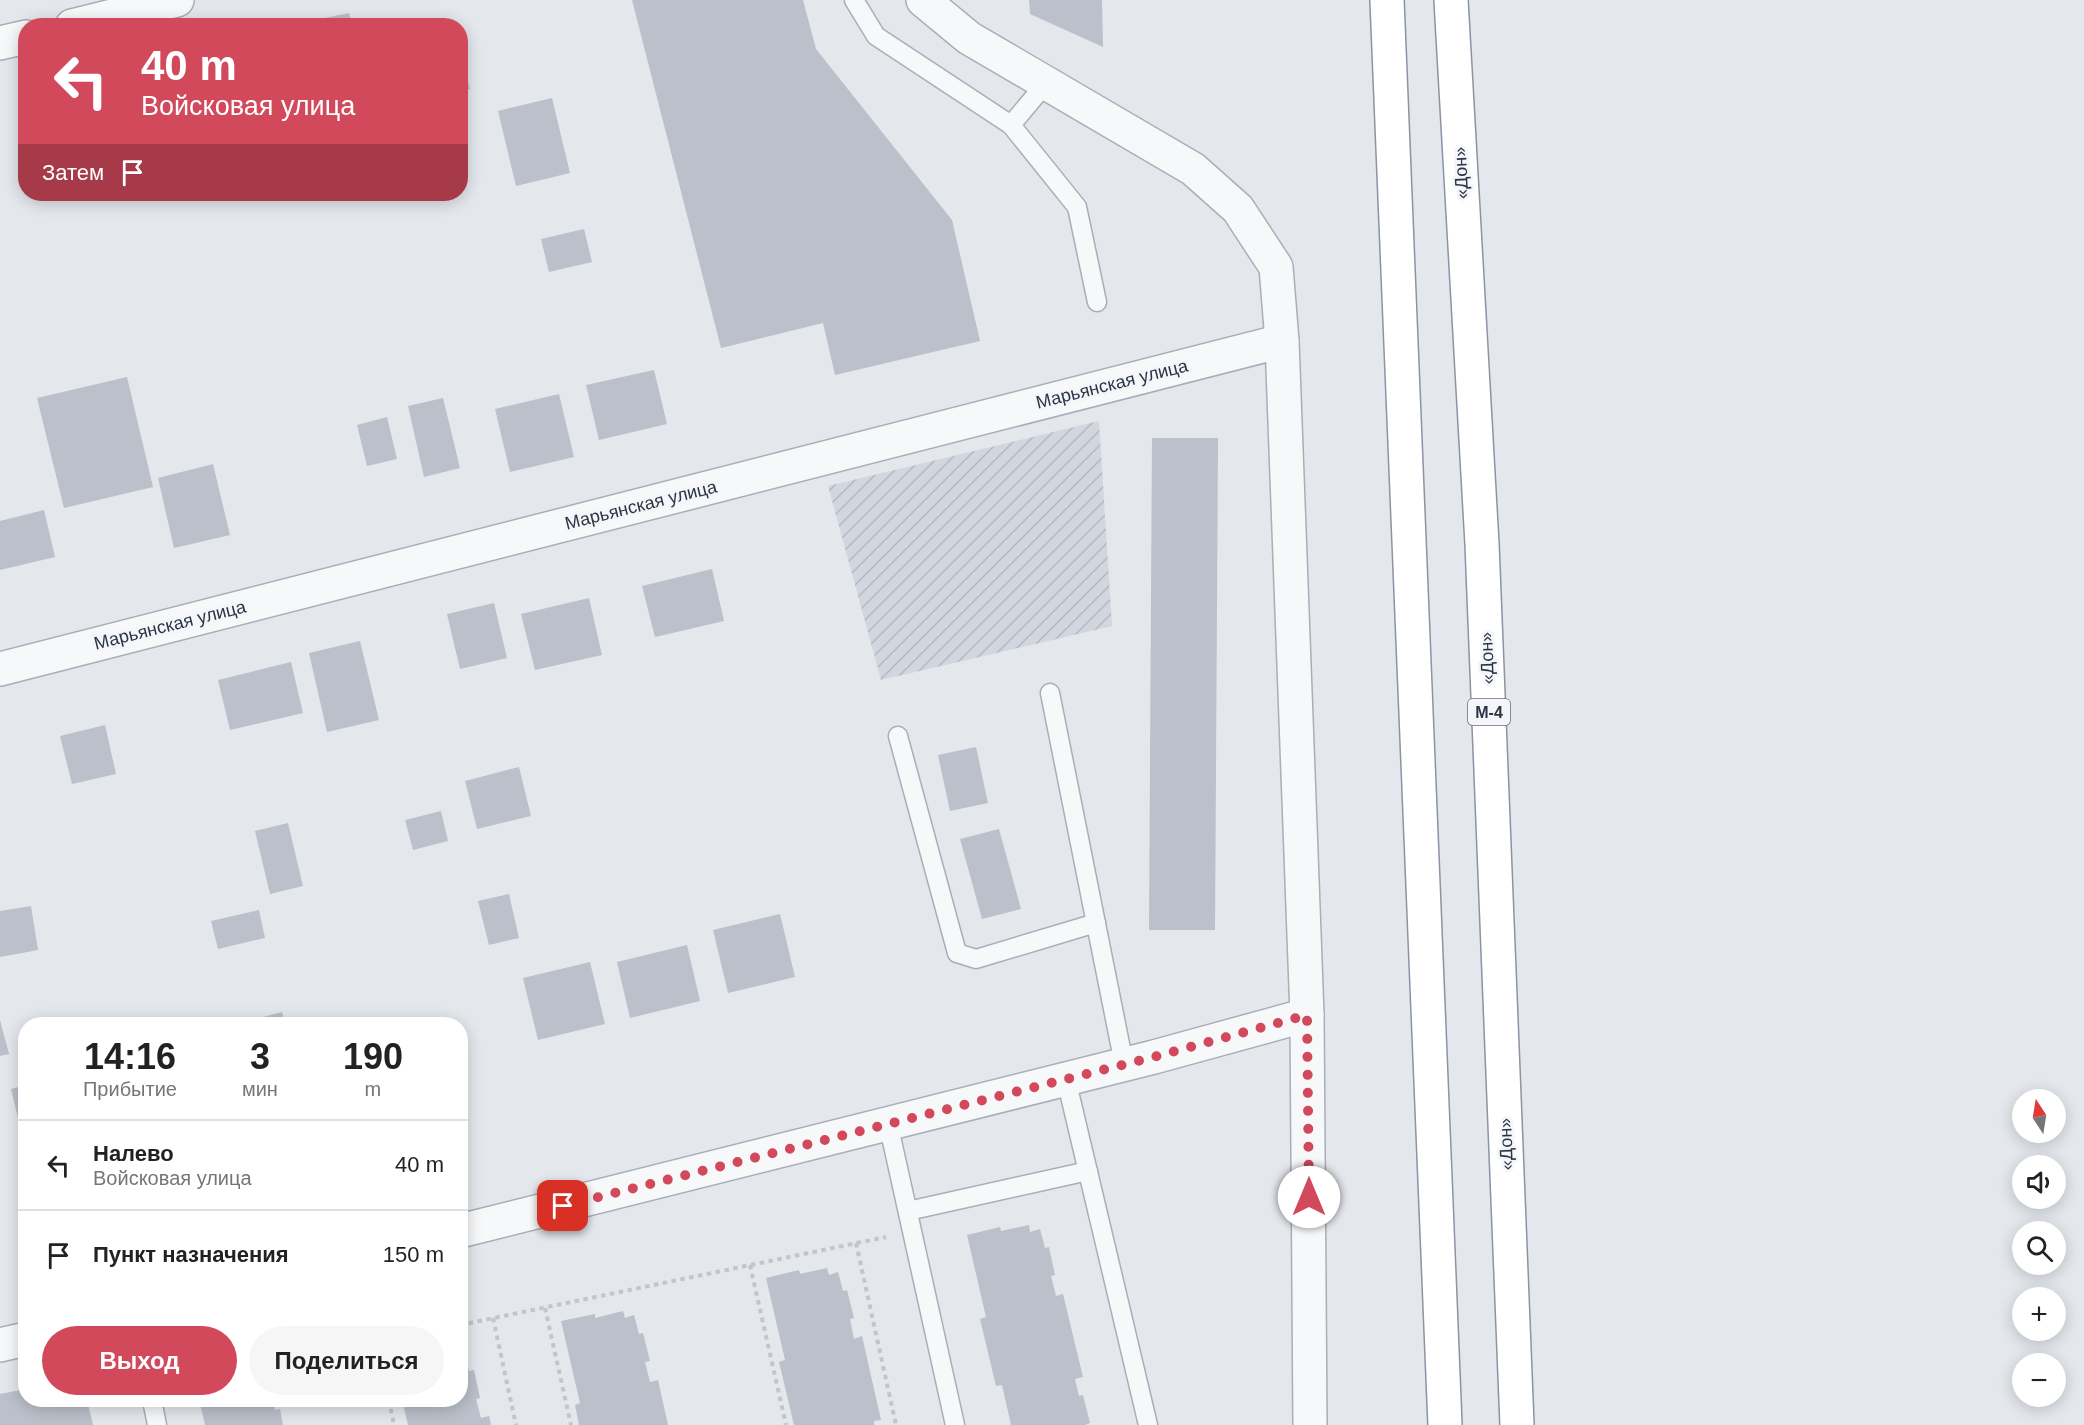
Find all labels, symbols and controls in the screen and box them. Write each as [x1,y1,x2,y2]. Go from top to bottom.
icon: left [42,42,120,120]
text: 40 m [141,42,237,89]
text: Войсковая улица [141,91,355,121]
street label: «Дон» [1450,146,1472,200]
icon: arrive [116,156,149,189]
text: Затем [42,160,104,185]
street label: Марьянская улица [1034,355,1191,413]
street label: Марьянская улица [563,476,720,534]
street label: Марьянская улица [92,596,249,654]
street label: «Дон» [1476,631,1498,685]
road number: М-4 [1468,699,1510,725]
text: 14:16 [84,1036,176,1077]
text: 3 [250,1036,270,1077]
text: 190 [343,1036,403,1077]
text: Прибытие [83,1078,177,1100]
text: мин [242,1078,278,1100]
text: m [365,1078,381,1100]
north arrow [2012,1089,2066,1143]
map controls [2012,1089,2066,1407]
street label: «Дон» [1495,1117,1517,1171]
text: Налево [93,1141,174,1166]
icon: left [42,1149,75,1182]
text: 40 m [395,1152,444,1177]
button: sound [2012,1155,2066,1209]
position arrow [1277,1165,1341,1229]
text: Войсковая улица [93,1167,252,1189]
pin [537,1180,588,1231]
icon: arrive [546,1189,579,1222]
button: search [2012,1221,2066,1275]
icon: arrive [42,1239,75,1272]
text: Пункт назначения [93,1242,289,1267]
text: 150 m [383,1242,444,1267]
button: + [2012,1287,2066,1341]
button: Выход [42,1326,237,1395]
button: Поделиться [249,1326,444,1395]
button: − [2012,1353,2066,1407]

